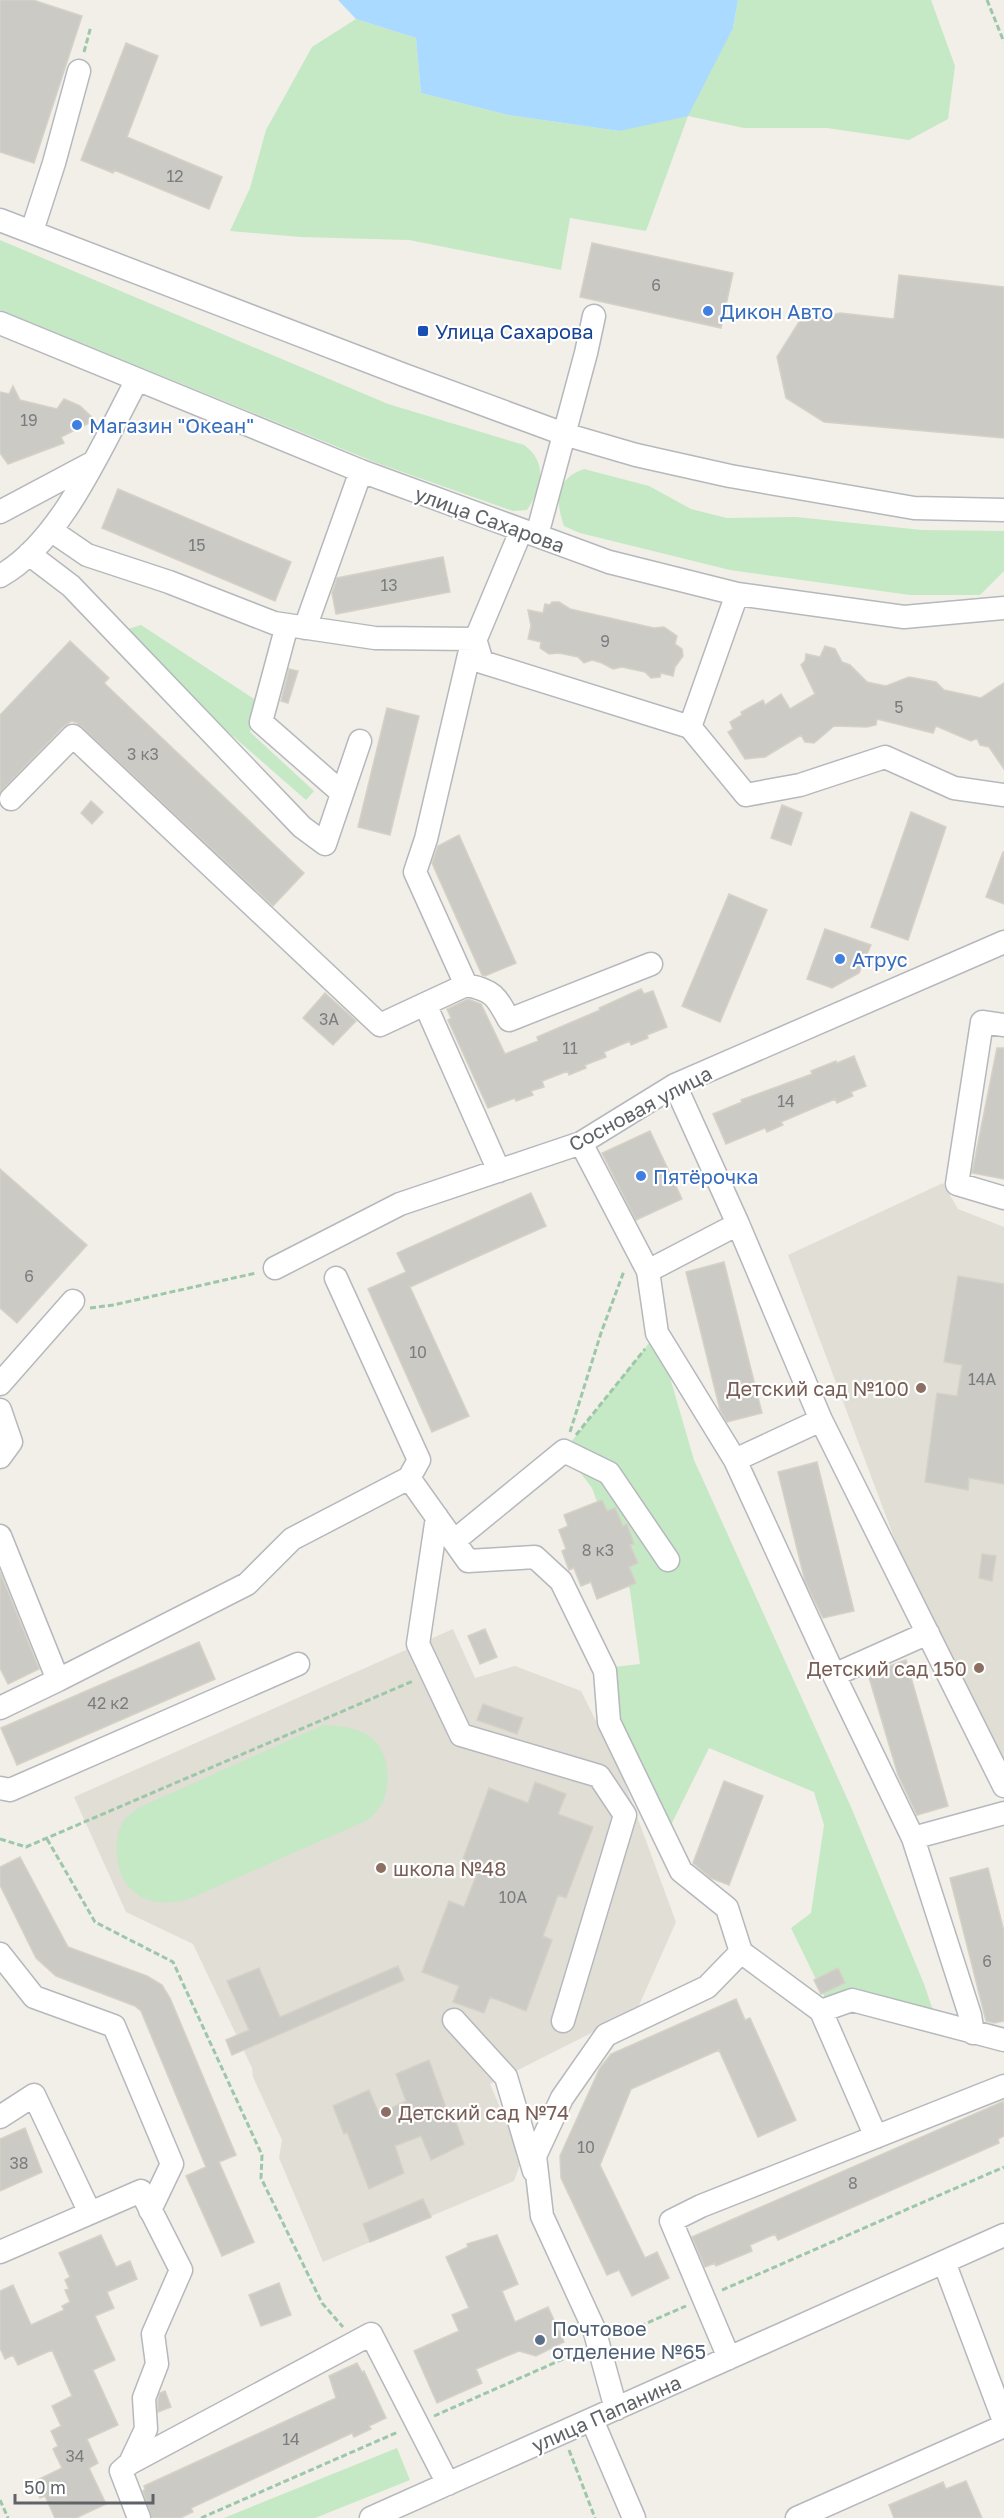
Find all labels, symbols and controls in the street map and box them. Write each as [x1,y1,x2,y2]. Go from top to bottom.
house number: 12 [166,166,184,186]
house number: 6 [651,275,661,295]
place label: Дикон Авто [720,299,833,323]
marker: Дикон Авто [701,304,715,318]
place label: Улица Сахарова [435,319,594,343]
marker: Улица Сахарова [416,324,430,338]
house number: 19 [20,410,38,430]
place label: Магазин "Океан" [89,413,254,437]
marker: Магазин "Океан" [70,418,84,432]
street label: улица Сахарова [412,481,568,557]
house number: 15 [188,535,206,555]
house number: 13 [380,575,398,595]
house number: 9 [600,631,610,651]
house number: 5 [894,697,904,717]
house number: 3 к3 [127,744,159,764]
place label: Атрус [852,947,908,971]
marker: Атрус [833,952,847,966]
house number: 3А [319,1009,339,1029]
house number: 11 [562,1038,578,1058]
street label: Сосновая улица [564,1060,716,1156]
house number: 14 [777,1091,795,1111]
place label: Пятёрочка [653,1164,759,1188]
marker: Пятёрочка [634,1169,648,1183]
house number: 6 [24,1266,34,1286]
house number: 10 [409,1342,427,1362]
house number: 14А [968,1369,996,1389]
place label: Детский сад №100 [726,1376,909,1400]
marker: Детский сад №100 [914,1381,928,1395]
house number: 8 к3 [582,1540,614,1560]
place label: Детский сад 150 [807,1656,967,1680]
marker: Детский сад 150 [972,1661,986,1675]
house number: 42 к2 [87,1693,129,1713]
place label: школа №48 [393,1856,506,1880]
marker: школа №48 [374,1861,388,1875]
house number: 10А [499,1887,527,1907]
house number: 6 [982,1951,992,1971]
place label: Детский сад №74 [398,2100,569,2124]
marker: Детский сад №74 [379,2105,393,2119]
house number: 10 [577,2137,595,2157]
house number: 38 [9,2153,29,2173]
house number: 8 [848,2173,858,2193]
place label: Почтовое отделение №65 [552,2316,706,2363]
marker: Почтовое отделение №65 [533,2333,547,2347]
street label: улица Папанина [528,2369,684,2457]
house number: 14 [282,2429,300,2449]
house number: 34 [65,2446,85,2466]
scale bar [15,2467,153,2505]
text: 50 m [24,2476,66,2498]

